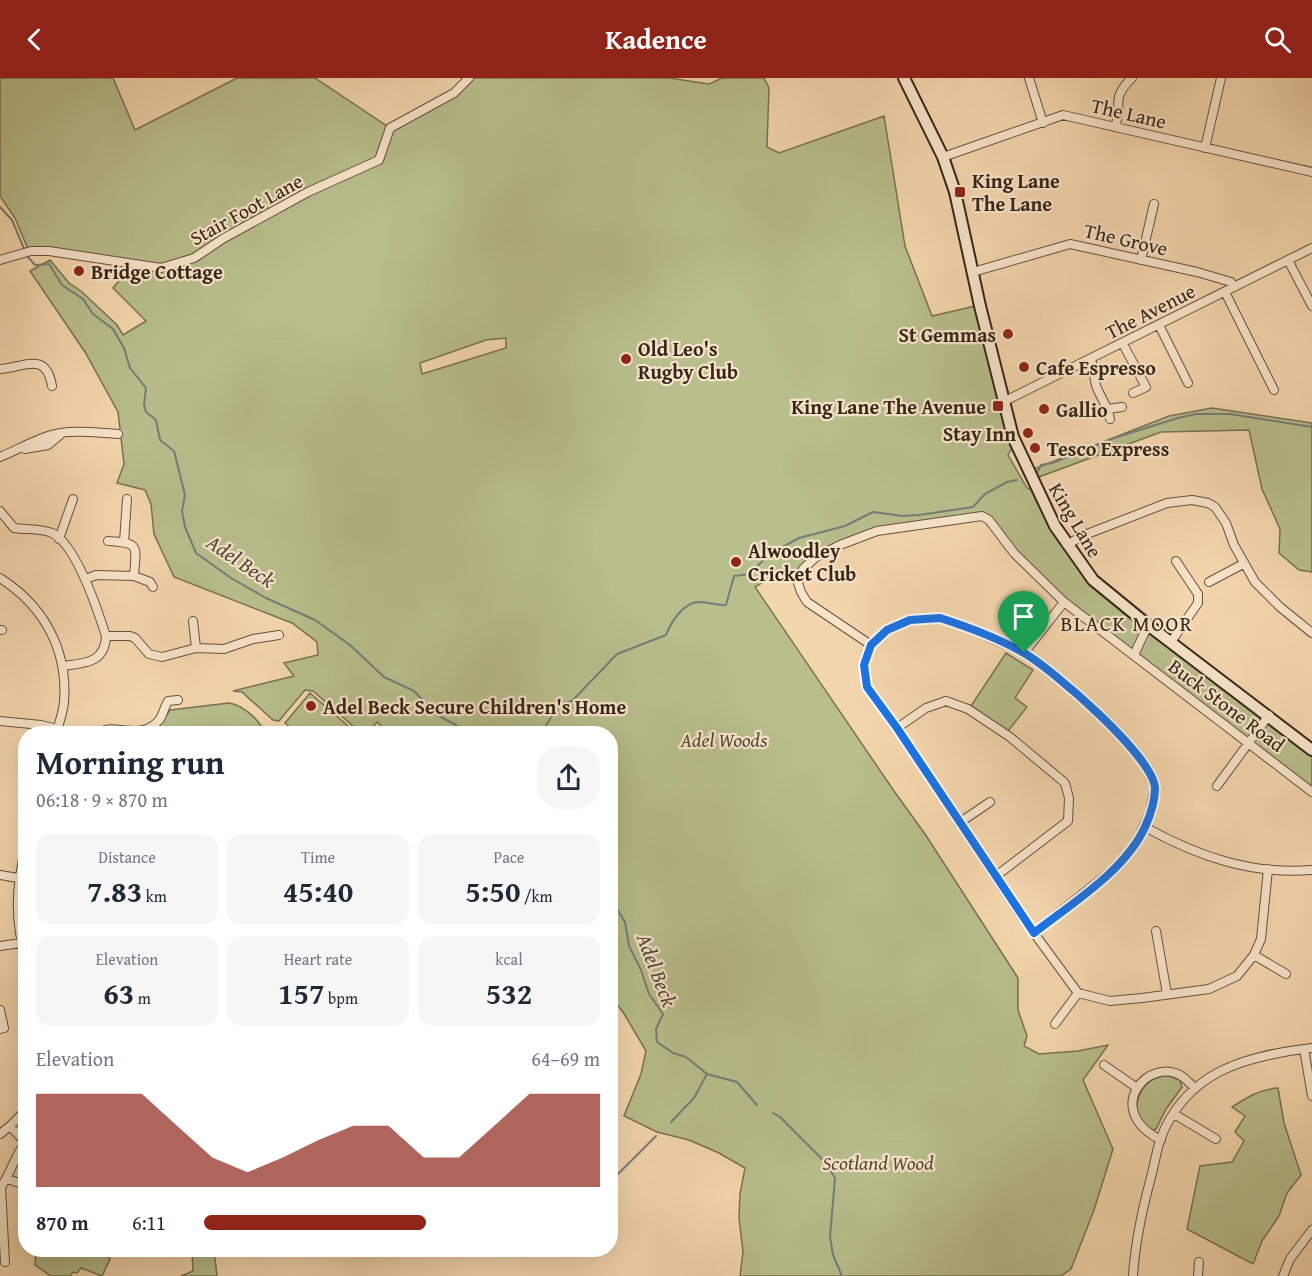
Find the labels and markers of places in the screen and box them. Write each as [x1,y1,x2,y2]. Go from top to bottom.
place label: King Lane The Lane [972,166,1060,218]
marker: King Lane The Lane [953,185,967,199]
place label: Bridge Cottage [91,257,223,286]
marker: Bridge Cottage [72,264,86,278]
place label: St Gemmas [898,320,996,349]
marker: St Gemmas [1001,327,1015,341]
place label: Old Leo's Rugby Club [638,334,738,386]
marker: Old Leo's Rugby Club [619,352,633,366]
place label: Cafe Espresso [1036,353,1156,382]
marker: Cafe Espresso [1017,360,1031,374]
place label: King Lane The Avenue [791,392,986,421]
place label: Gallio [1056,395,1108,424]
marker: King Lane The Avenue [991,399,1005,413]
marker: Gallio [1037,402,1051,416]
place label: Stay Inn [943,419,1016,448]
marker: Stay Inn [1021,426,1035,440]
place label: Tesco Express [1047,434,1169,463]
marker: Tesco Express [1028,441,1042,455]
place label: Alwoodley Cricket Club [748,536,856,588]
marker: Alwoodley Cricket Club [729,555,743,569]
pin [998,591,1049,653]
place label: Adel Beck Secure Children's Home [323,692,626,721]
marker: Adel Beck Secure Children's Home [304,699,318,713]

